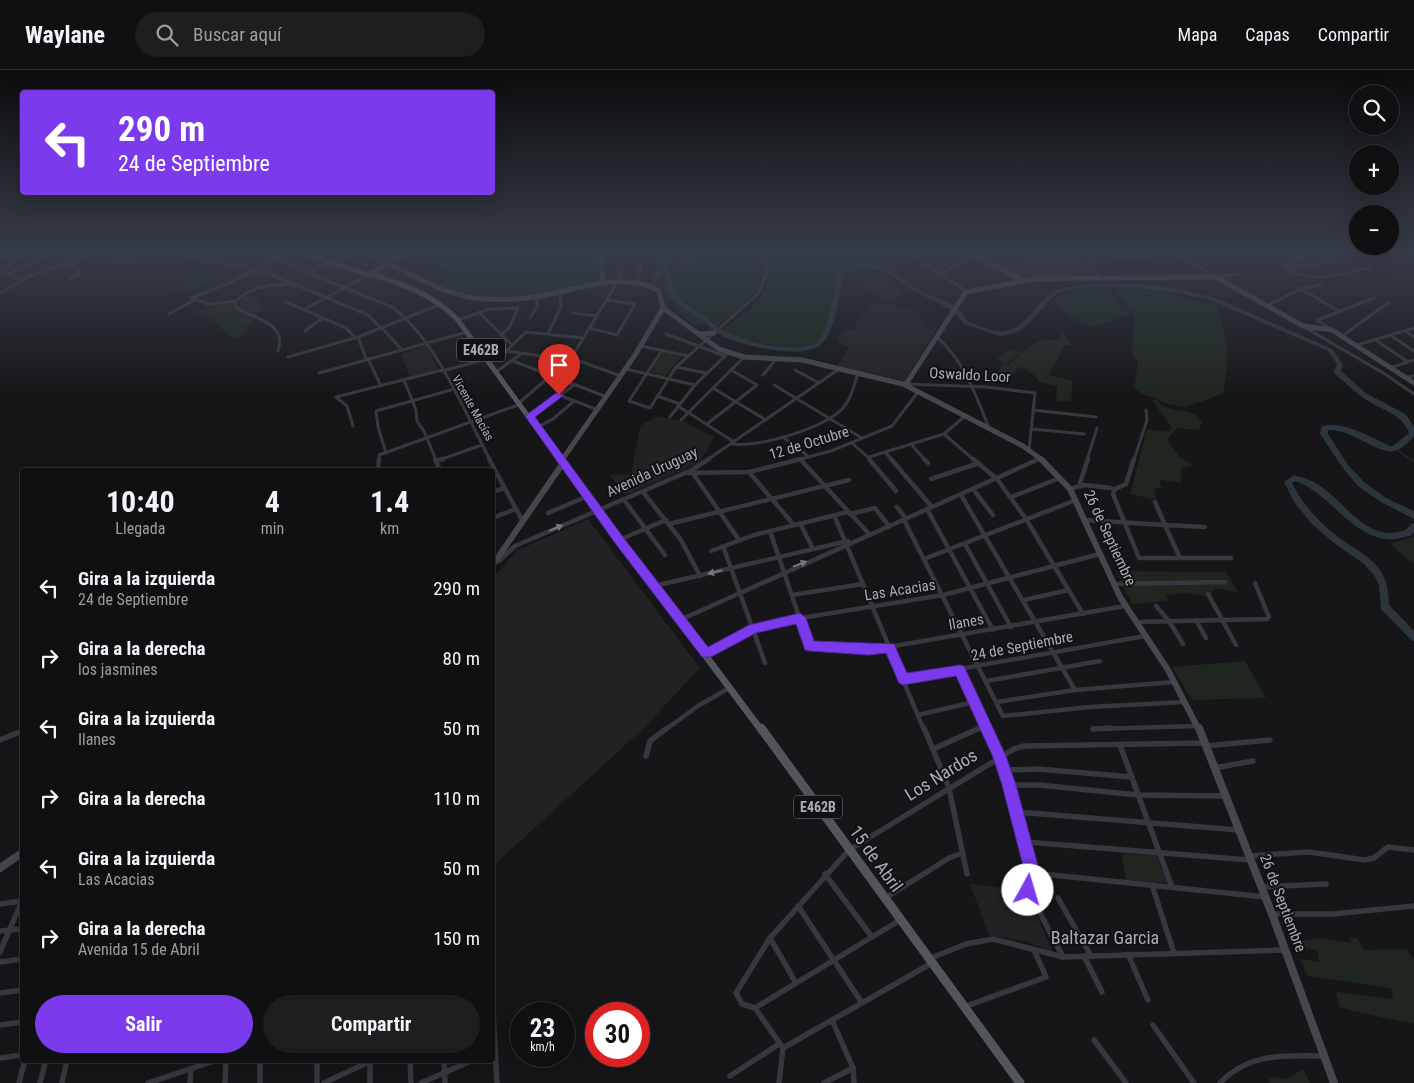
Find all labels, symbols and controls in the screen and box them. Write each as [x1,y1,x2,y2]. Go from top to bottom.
search box [135,12,485,57]
text: Waylane [25,21,105,49]
icon: search [153,21,181,49]
text: Buscar aquí [193,23,282,46]
text: Mapa [1178,24,1217,45]
text: Capas [1245,24,1290,45]
text: Compartir [1318,24,1389,45]
map controls [1349,85,1399,255]
button: search [1349,85,1399,135]
text: 290 m [118,109,205,150]
icon: left [35,110,100,175]
button: + [1349,145,1399,195]
text: 24 de Septiembre [118,151,270,176]
button: − [1349,205,1399,255]
road number: E462B [457,338,505,362]
pin [538,344,580,395]
icon: arrive [545,351,573,379]
street label: Oswaldo Loor [929,364,1012,386]
street label: Vicente Macías [449,373,497,443]
street label: 12 de Octubre [767,422,851,464]
street label: Avenida Uruguay [603,443,701,501]
text: 10:40 [106,484,175,519]
text: 4 [265,484,280,519]
text: 1.4 [370,484,409,519]
street label: 26 de Septiembre [1080,487,1140,589]
text: Llegada [115,519,165,538]
text: min [261,519,284,538]
text: km [380,519,399,538]
one-way arrow [549,524,563,532]
one-way arrow [793,560,808,568]
text: Gira a la izquierda [78,567,215,590]
one-way arrow [707,568,722,576]
icon: left [35,574,63,602]
street label: Las Acacias [863,575,937,605]
text: 290 m [433,577,480,600]
text: 24 de Septiembre [78,590,188,609]
street label: Ilanes [947,610,985,634]
street label: 24 de Septiembre [970,627,1074,665]
text: Gira a la derecha [78,637,205,660]
icon: right [35,644,63,672]
text: 80 m [443,647,480,670]
text: los jasmines [78,660,157,679]
text: Gira a la izquierda [78,707,215,730]
icon: left [35,714,63,742]
text: 50 m [443,717,480,740]
text: Ilanes [78,730,116,749]
street label: Los Nardos [901,744,981,805]
icon: right [35,784,63,812]
text: Gira a la derecha [78,787,205,810]
text: 110 m [433,787,480,810]
road number: E462B [794,796,842,819]
street label: 15 de Abril [845,822,907,896]
text: Gira a la izquierda [78,847,215,870]
street label: 26 de Septiembre [1256,851,1310,955]
icon: left [35,854,63,882]
text: 50 m [443,857,480,880]
position arrow [1001,863,1053,915]
text: Las Acacias [78,870,155,889]
text: Gira a la derecha [78,917,205,940]
icon: right [35,924,63,952]
text: 150 m [433,927,480,950]
street label: Baltazar Garcia [1051,927,1159,948]
text: Avenida 15 de Abril [78,940,200,959]
button: Salir [35,995,253,1053]
button: Compartir [263,995,480,1053]
speed limit sign: 30 [585,1002,650,1067]
text: 23 [530,1014,555,1043]
text: km/h [530,1040,555,1054]

